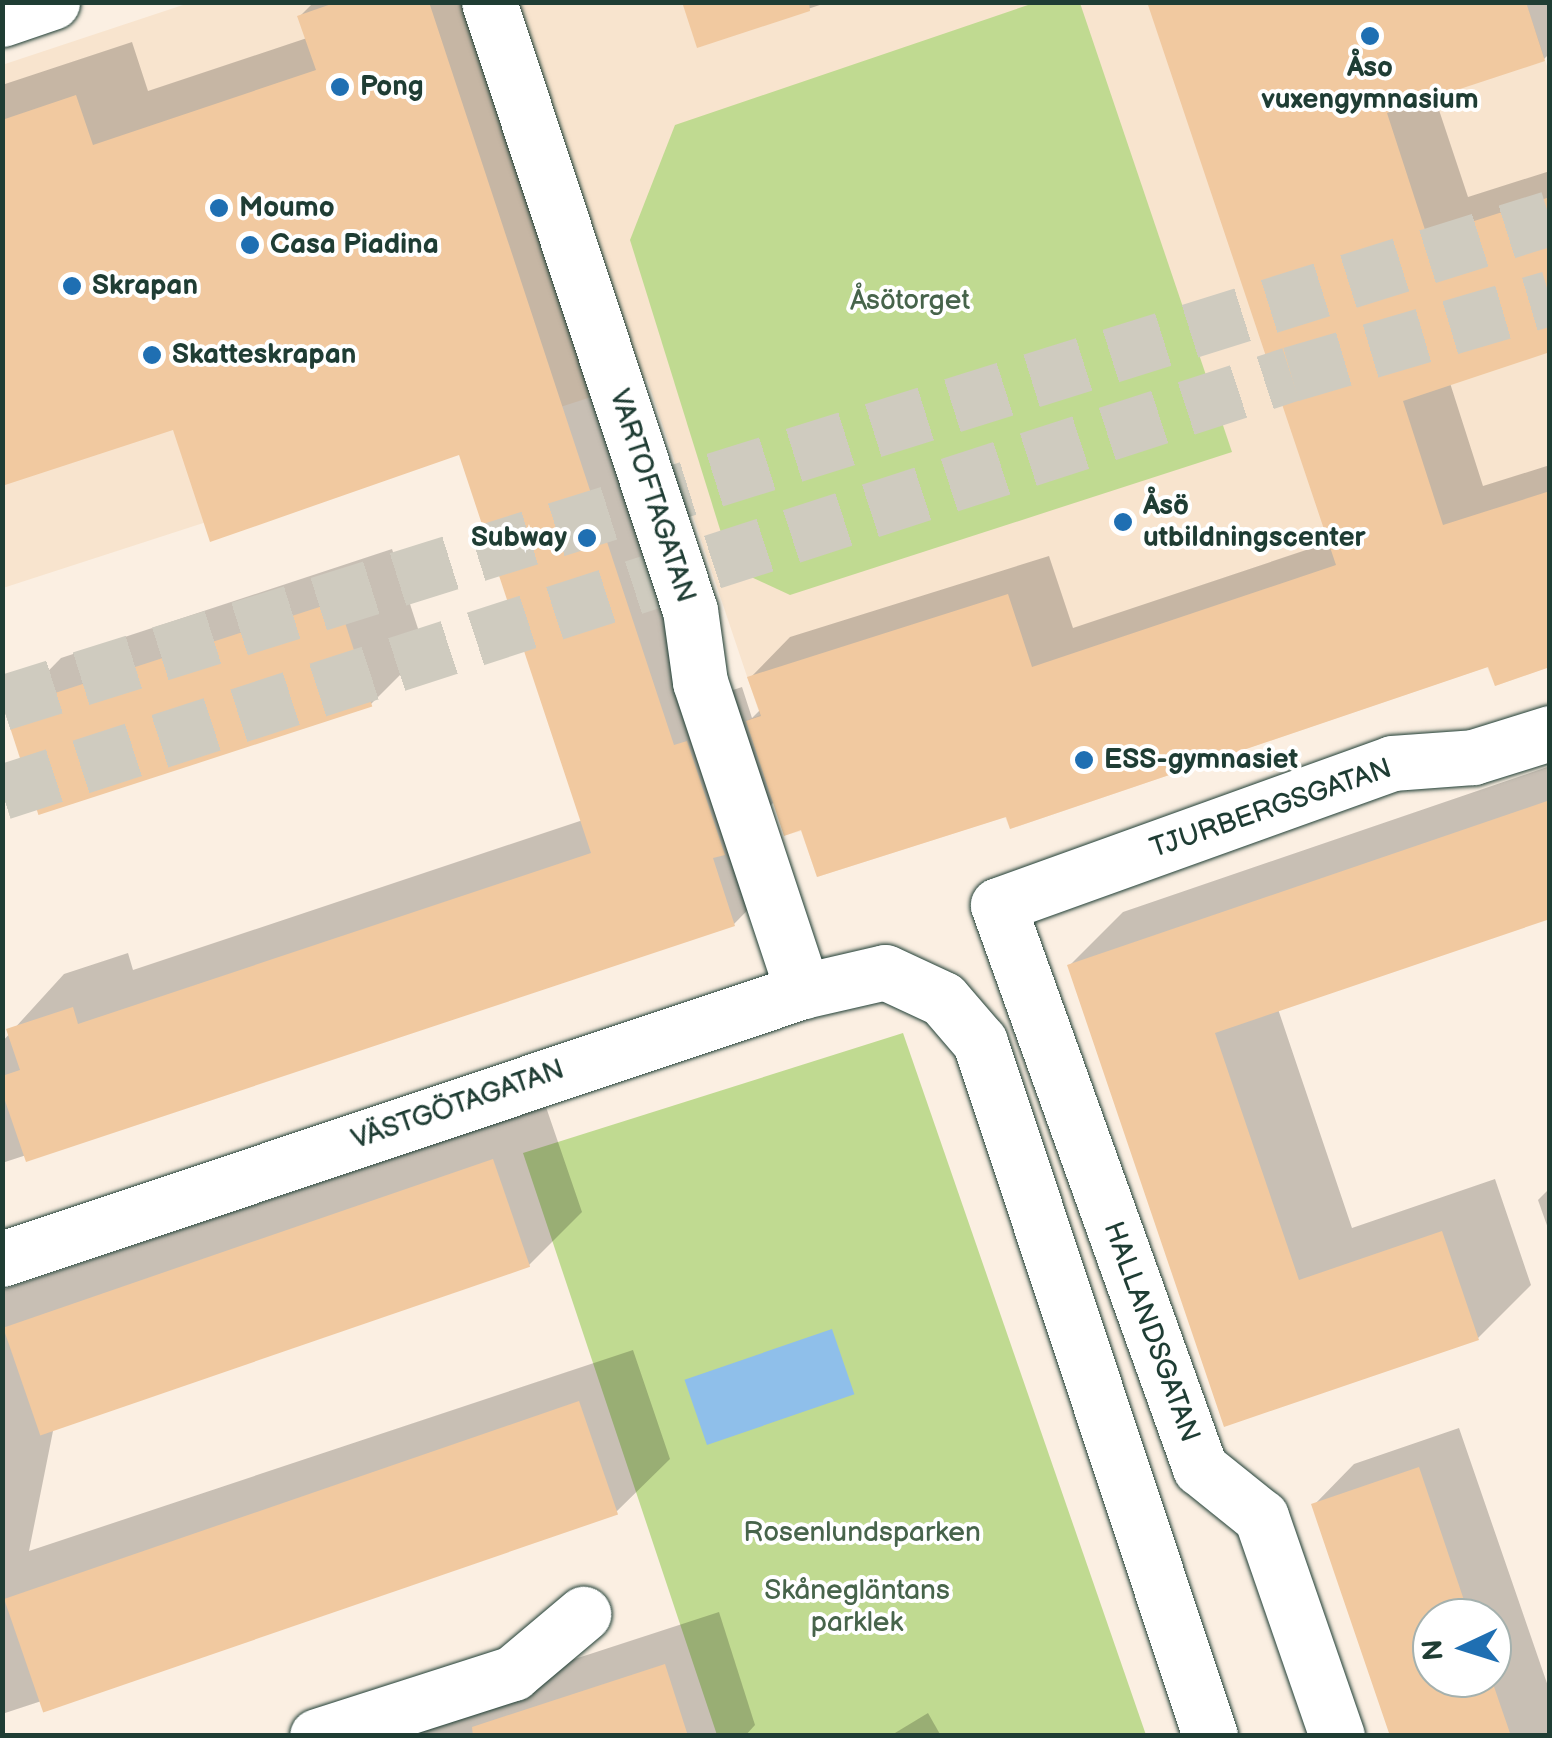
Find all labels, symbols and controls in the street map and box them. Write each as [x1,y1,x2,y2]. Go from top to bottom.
marker: Åso vuxengymnasium [1359,25,1381,47]
place label: Åso vuxengymnasium [1261,51,1479,117]
place label: Pong [360,70,424,104]
marker: Pong [329,76,351,98]
place label: Moumo [239,191,335,225]
marker: Moumo [208,197,230,219]
place label: Casa Piadina [270,228,439,262]
marker: Casa Piadina [239,234,261,256]
place label: Skrapan [92,269,198,303]
marker: Skrapan [61,275,83,297]
park label: Åsötorget [850,284,970,318]
place label: Skatteskrapan [172,338,356,372]
marker: Skatteskrapan [141,344,163,366]
street label: VARTOFTAGATAN [602,385,702,607]
place label: Åsö utbildningscenter [1143,489,1366,555]
marker: Åsö utbildningscenter [1112,511,1134,533]
place label: Subway [471,521,567,555]
marker: Subway [576,527,598,549]
place label: ESS-gymnasiet [1104,743,1298,777]
marker: ESS-gymnasiet [1073,749,1095,771]
street label: TJURBERGSGATAN [1146,752,1396,866]
street label: VÄSTGÖTAGATAN [347,1053,569,1157]
street label: HALLANDSGATAN [1096,1217,1206,1447]
park label: Rosenlundsparken [743,1516,981,1550]
park label: Skånegläntans parklek [764,1574,950,1640]
north arrow [1412,1598,1512,1698]
text: N [1416,1638,1451,1662]

